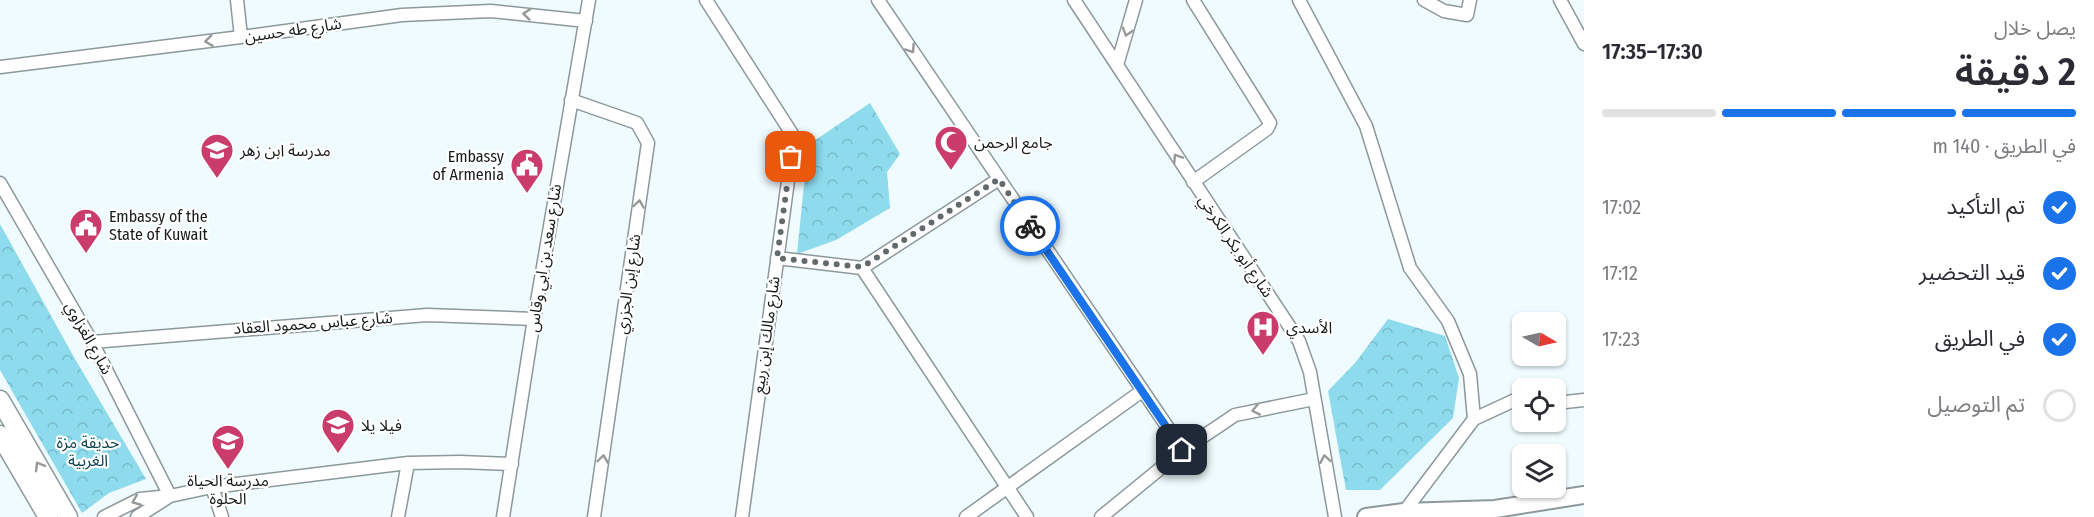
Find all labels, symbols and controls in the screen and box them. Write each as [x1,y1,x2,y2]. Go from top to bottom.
one-way arrow [523,9,532,21]
street label: شارع طه حسين [243,14,343,49]
text: يصل خلال [1994,16,2076,40]
one-way arrow [1122,26,1134,37]
one-way arrow [204,35,213,47]
text: 17:30–17:35 [1602,38,1703,65]
one-way arrow [904,42,915,53]
text: 2 دقيقة [1955,49,2076,95]
mosque icon: جامع الرحمن [933,124,969,171]
pin [765,131,816,182]
school or university icon: مدرسة ابن زهر [199,132,235,179]
place label: جامع الرحمن [974,133,1053,155]
text: في الطريق · 140 m [1932,134,2076,158]
icon: bag [774,140,807,173]
place label: مدرسة ابن زهر [239,141,331,160]
place label: Embassy of Armenia [432,147,505,184]
public building icon: Embassy of Armenia [509,147,545,194]
one-way arrow [1173,153,1184,164]
street label: شارع سعد بن ابي وقاس [523,183,568,334]
street label: شارع أبو بكر الكرخي [1192,191,1277,303]
icon: check [2043,191,2076,224]
text: تم التأكيد [1946,193,2025,220]
text: 17:02 [1602,195,1641,219]
courier [1000,196,1060,256]
one-way arrow [633,199,645,208]
public building icon: Embassy of the State of Kuwait [68,207,104,254]
place label: Embassy of the State of Kuwait [109,207,208,244]
icon: bike [1014,210,1047,243]
street label: شارع إبن الجزري [612,233,647,336]
icon: check [2043,257,2076,290]
text: قيد التحضير [1919,259,2025,286]
text: 17:12 [1602,261,1638,285]
street label: شارع مالك إبن ربيع [748,275,787,395]
street label: شارع الغزاوي [59,298,117,379]
street label: شارع عباس محمود العقاد [233,308,393,341]
hospital icon: الأسدي [1245,309,1281,356]
north arrow [1512,312,1566,366]
map controls [1512,312,1566,498]
place label: الأسدي [1286,318,1332,339]
icon: check [2043,323,2076,356]
text: في الطريق [1935,325,2025,352]
text: 17:23 [1602,327,1640,351]
button: locate [1512,378,1566,432]
text: تم التوصيل [1927,391,2025,418]
one-way arrow [1251,403,1261,416]
school or university icon: فيلا يلا [320,407,356,454]
place label: فيلا يلا [361,416,402,435]
school or university icon: مدرسة الحياة الحلوة [210,423,246,470]
pin [1156,424,1207,475]
park label: حديقة مزة الغربية [57,433,119,470]
icon: home [1165,433,1198,466]
button: layers [1512,444,1566,498]
one-way arrow [596,454,608,464]
one-way arrow [1319,455,1332,465]
one-way arrow [35,462,46,472]
place label: مدرسة الحياة الحلوة [187,471,269,508]
one-way arrow [131,494,141,507]

